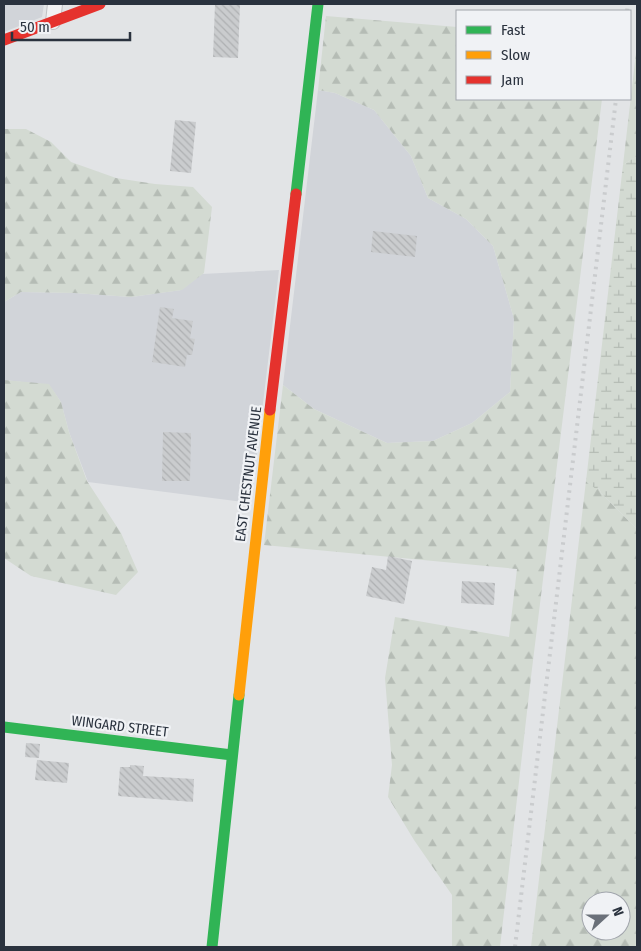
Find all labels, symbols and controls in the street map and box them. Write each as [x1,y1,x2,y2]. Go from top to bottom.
scale bar [12,10,130,42]
legend [456,10,631,100]
text: 50 m [20,18,50,36]
text: Fast [501,21,525,39]
text: Slow [501,46,530,64]
text: Jam [501,71,524,89]
street label: EAST CHESTNUT AVENUE [232,405,265,543]
street label: WINGARD STREET [71,712,170,741]
north arrow [581,891,631,941]
text: N [608,905,627,918]

